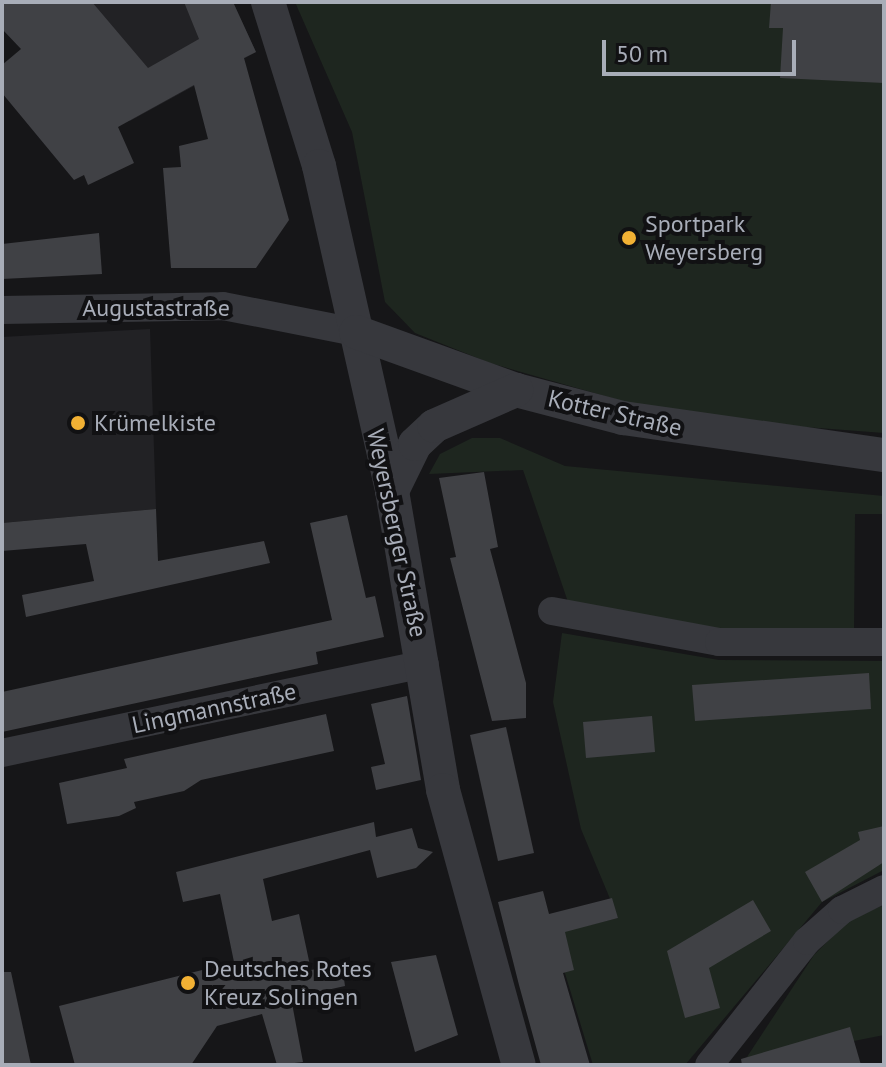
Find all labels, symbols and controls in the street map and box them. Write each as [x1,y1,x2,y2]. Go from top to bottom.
scale bar [606,24,800,74]
text: 50 m [616,38,668,69]
place label: Sportpark Weyersberg [645,210,763,266]
marker: Sportpark Weyersberg [620,229,638,247]
street label: Augustastraße [82,294,230,322]
street label: Kotter Straße [545,384,685,442]
place label: Krümelkiste [94,409,216,437]
marker: Krümelkiste [69,414,87,432]
street label: Weyersberger Straße [361,426,433,640]
street label: Lingmannstraße [129,677,299,739]
place label: Deutsches Rotes Kreuz Solingen [204,955,372,1011]
marker: Deutsches Rotes Kreuz Solingen [179,974,197,992]

